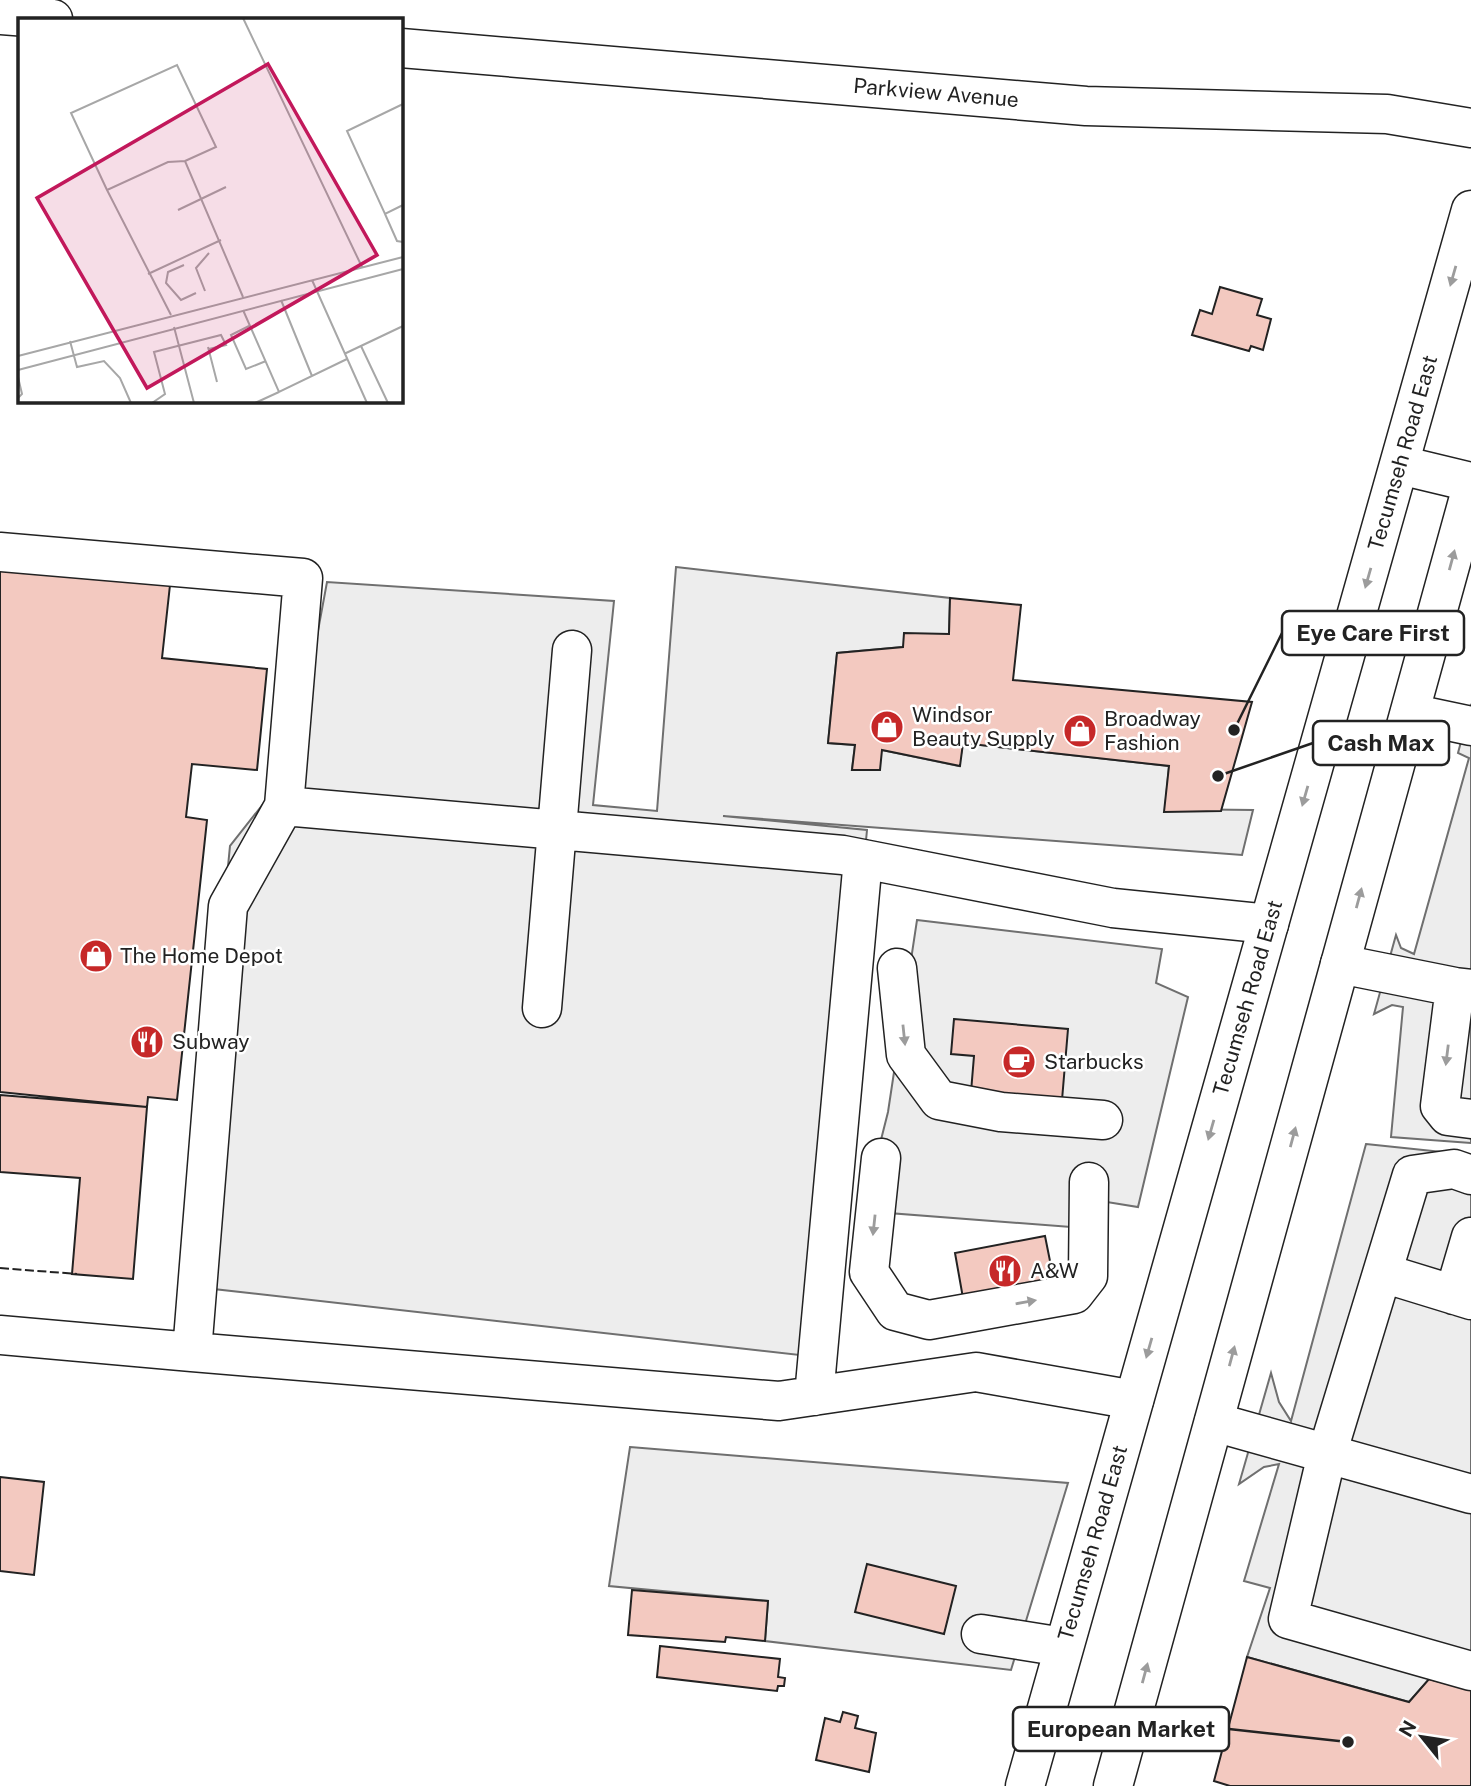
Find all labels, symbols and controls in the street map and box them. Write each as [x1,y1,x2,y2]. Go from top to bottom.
inset map [18,18,402,402]
street label: Parkview Avenue [852,73,1020,112]
one-way arrow [1447,266,1457,287]
street label: Tecumseh Road East [1363,352,1442,553]
one-way arrow [1447,549,1458,571]
one-way arrow [1362,567,1372,588]
callout: Eye Care First [1282,611,1464,655]
text: Eye Care First [1296,619,1450,646]
place label: Windsor Beauty Supply [912,702,1055,751]
place label: Broadway Fashion [1104,706,1201,755]
shop icon: Windsor Beauty Supply [868,708,906,746]
shop icon: Broadway Fashion [1061,712,1099,750]
callout: Cash Max [1313,721,1449,765]
text: Cash Max [1327,729,1435,756]
one-way arrow [1300,786,1310,807]
one-way arrow [1354,887,1364,908]
street label: Tecumseh Road East [1208,897,1287,1098]
shop icon: The Home Depot [77,937,115,975]
place label: The Home Depot [120,943,283,968]
restaurant icon: Subway [128,1023,166,1061]
one-way arrow [899,1025,910,1047]
place label: Subway [172,1029,249,1054]
cafe icon: Starbucks [1000,1043,1038,1081]
one-way arrow [1441,1044,1452,1066]
place label: Starbucks [1044,1049,1144,1074]
one-way arrow [1205,1119,1216,1141]
one-way arrow [1288,1126,1298,1147]
one-way arrow [868,1215,879,1237]
restaurant icon: A&W [986,1252,1024,1290]
place label: A&W [1030,1258,1079,1283]
one-way arrow [1015,1297,1037,1308]
one-way arrow [1143,1338,1153,1359]
one-way arrow [1228,1346,1238,1367]
street label: Tecumseh Road East [1053,1442,1132,1643]
one-way arrow [1140,1662,1150,1683]
north arrow [1387,1702,1457,1772]
callout: European Market [1013,1707,1229,1751]
text: European Market [1027,1715,1215,1742]
text: N [1394,1717,1421,1740]

